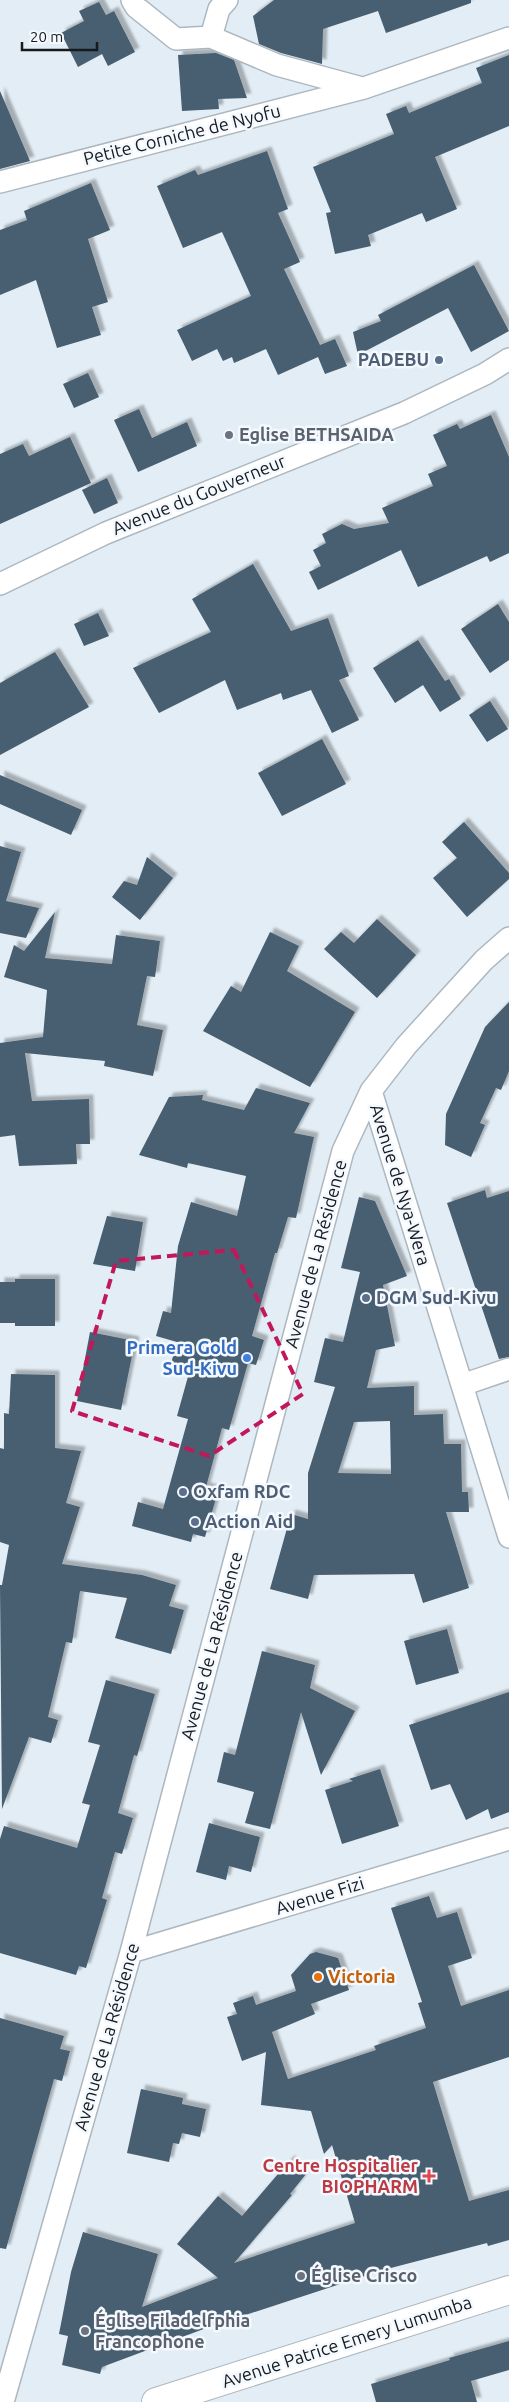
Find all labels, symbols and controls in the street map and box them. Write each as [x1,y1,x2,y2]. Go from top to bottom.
scale bar [22,20,98,52]
text: 20 m [30,28,63,45]
street label: Petite Corniche de Nyofu [81,100,282,168]
place label: PADEBU [358,349,429,369]
marker: PADEBU [433,354,445,366]
place label: Eglise BETHSAIDA [239,424,394,444]
marker: Eglise BETHSAIDA [223,429,235,441]
street label: Avenue du Gouverneur [109,450,288,538]
street label: Avenue de Nya-Wera [367,1102,435,1268]
street label: Avenue de La Résidence [280,1157,350,1350]
place label: DGM Sud-Kivu [376,1287,496,1307]
marker: DGM Sud-Kivu [360,1292,372,1304]
place label: Primera Gold Sud-Kivu [126,1337,237,1378]
marker: Primera Gold Sud-Kivu [241,1352,253,1364]
place label: Oxfam RDC [193,1481,291,1501]
marker: Oxfam RDC [177,1486,189,1498]
place label: Action Aid [205,1511,293,1531]
marker: Action Aid [189,1516,201,1528]
street label: Avenue de La Résidence [176,1549,246,1742]
street label: Avenue Fizi [273,1872,366,1918]
street label: Avenue de La Résidence [70,1941,142,2133]
place label: Victoria [328,1966,396,1986]
marker: Victoria [312,1971,324,1983]
place label: Centre Hospitalier BIOPHARM [262,2155,419,2196]
marker: Centre Hospitalier BIOPHARM [422,2169,436,2183]
place label: Église Crisco [311,2264,417,2285]
marker: Église Crisco [295,2270,307,2282]
street label: Avenue Patrice Emery Lumumba [219,2291,474,2391]
place label: Église Filadelfphia Francophone [95,2309,250,2351]
marker: Église Filadelfphia Francophone [79,2325,91,2337]

